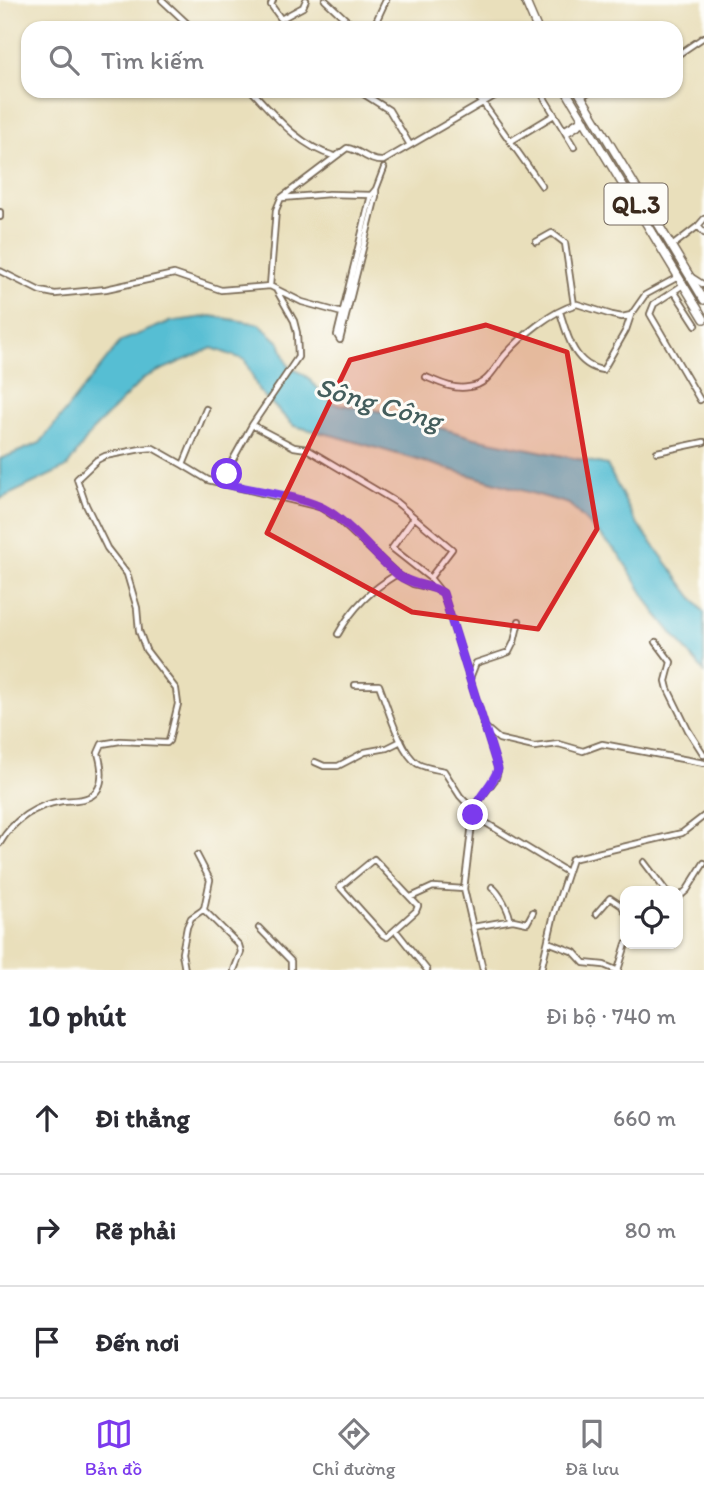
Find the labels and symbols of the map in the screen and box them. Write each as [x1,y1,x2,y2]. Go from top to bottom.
road number: QL.3 [604,184,668,224]
water label: Sông Công [312,369,449,438]
route start [211,458,242,489]
route end [457,799,488,830]

